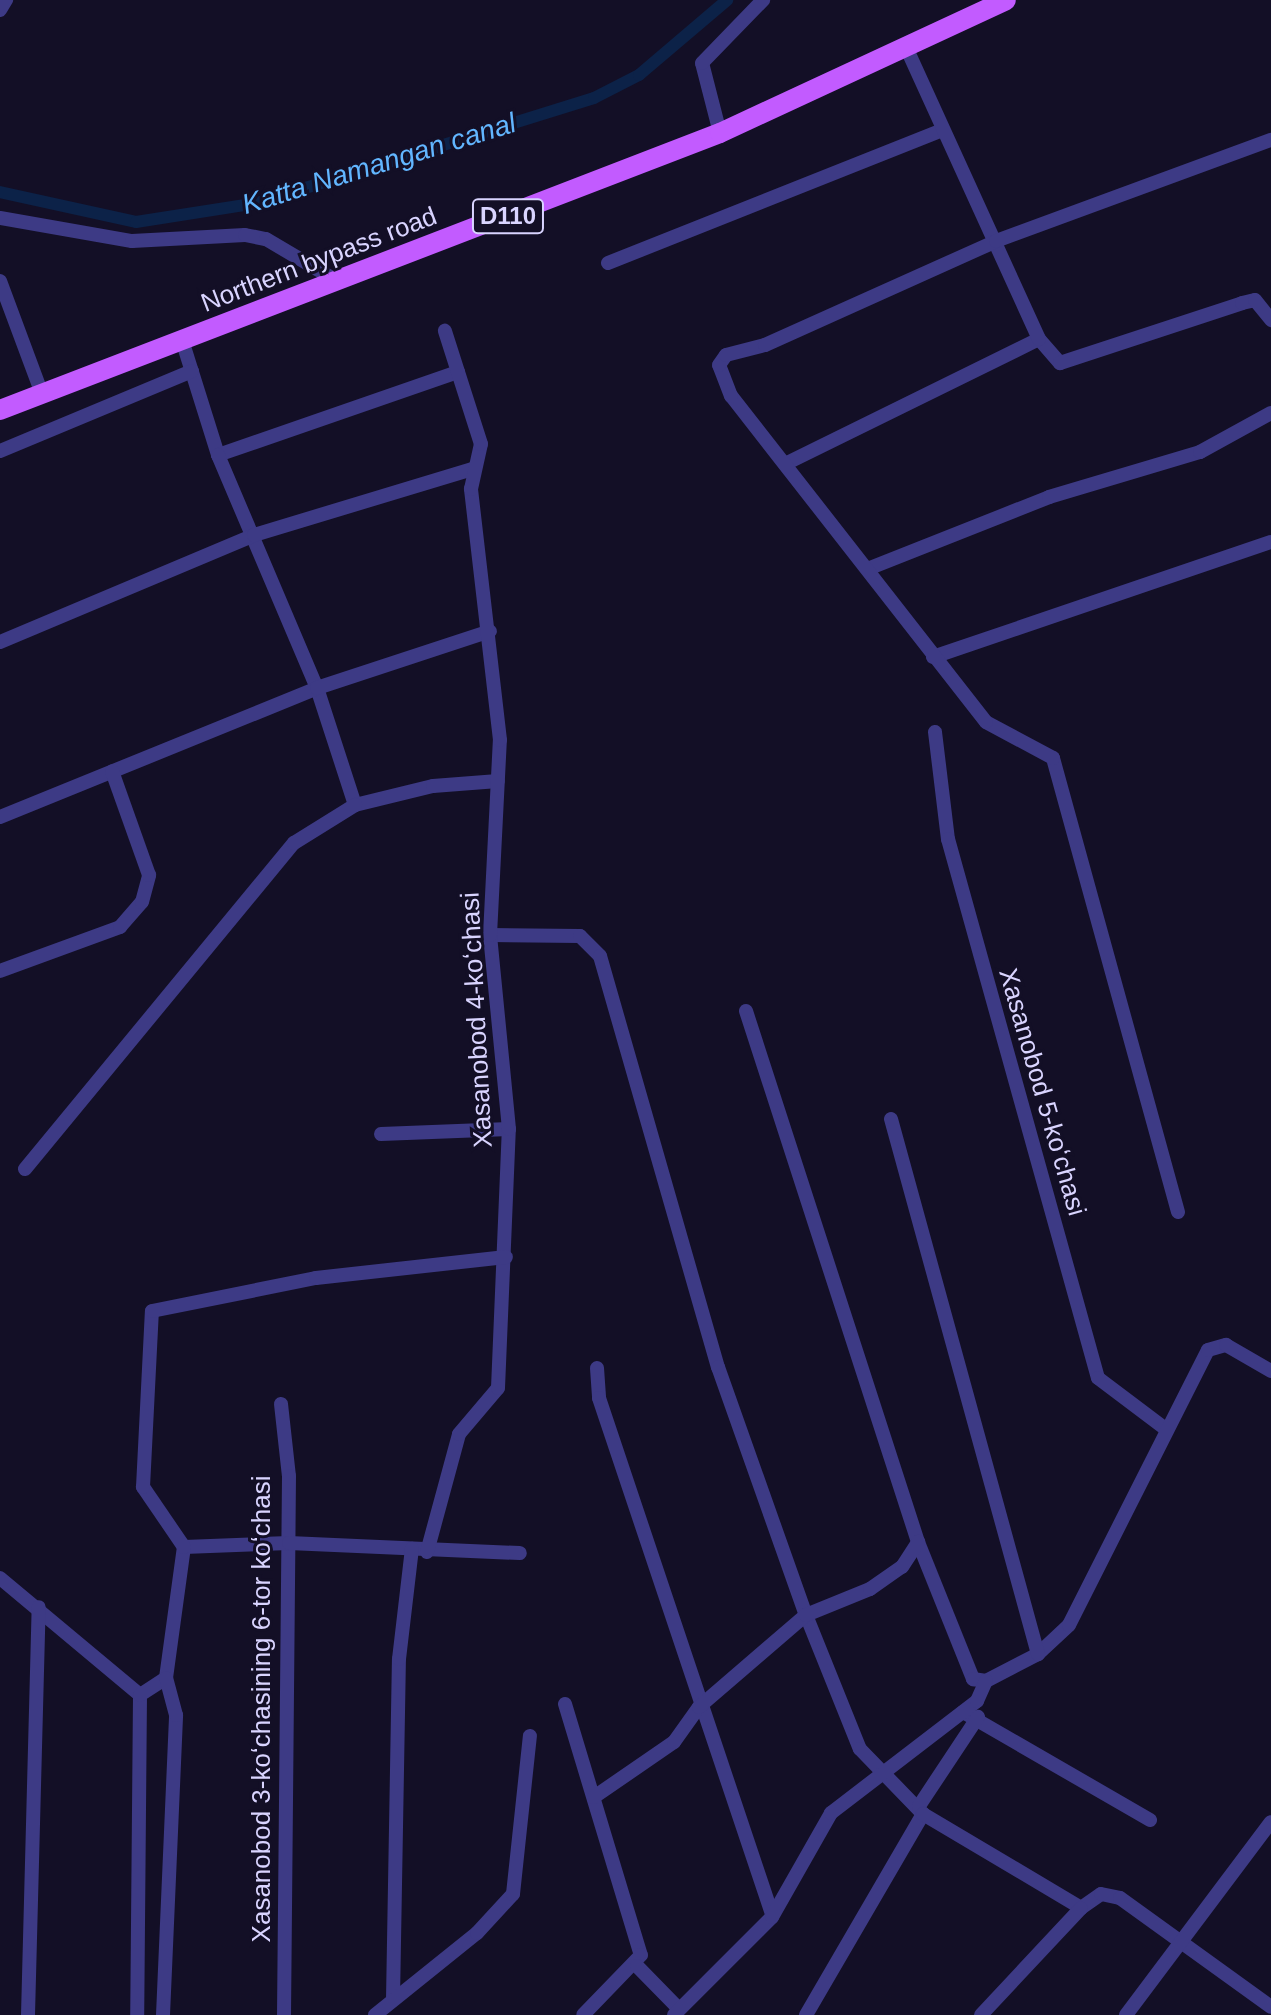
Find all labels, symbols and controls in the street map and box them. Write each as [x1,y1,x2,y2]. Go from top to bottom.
water label: Katta Namangan canal [238,106,520,222]
road number: D110 [470,196,546,236]
street label: Northern bypass road [197,201,441,319]
street label: Xasanobod 4-koʻchasi [455,891,499,1149]
street label: Xasanobod 5-koʻchasi [992,965,1092,1219]
street label: Xasanobod 3-koʻchasining 6-tor koʻchasi [246,1476,278,1942]

